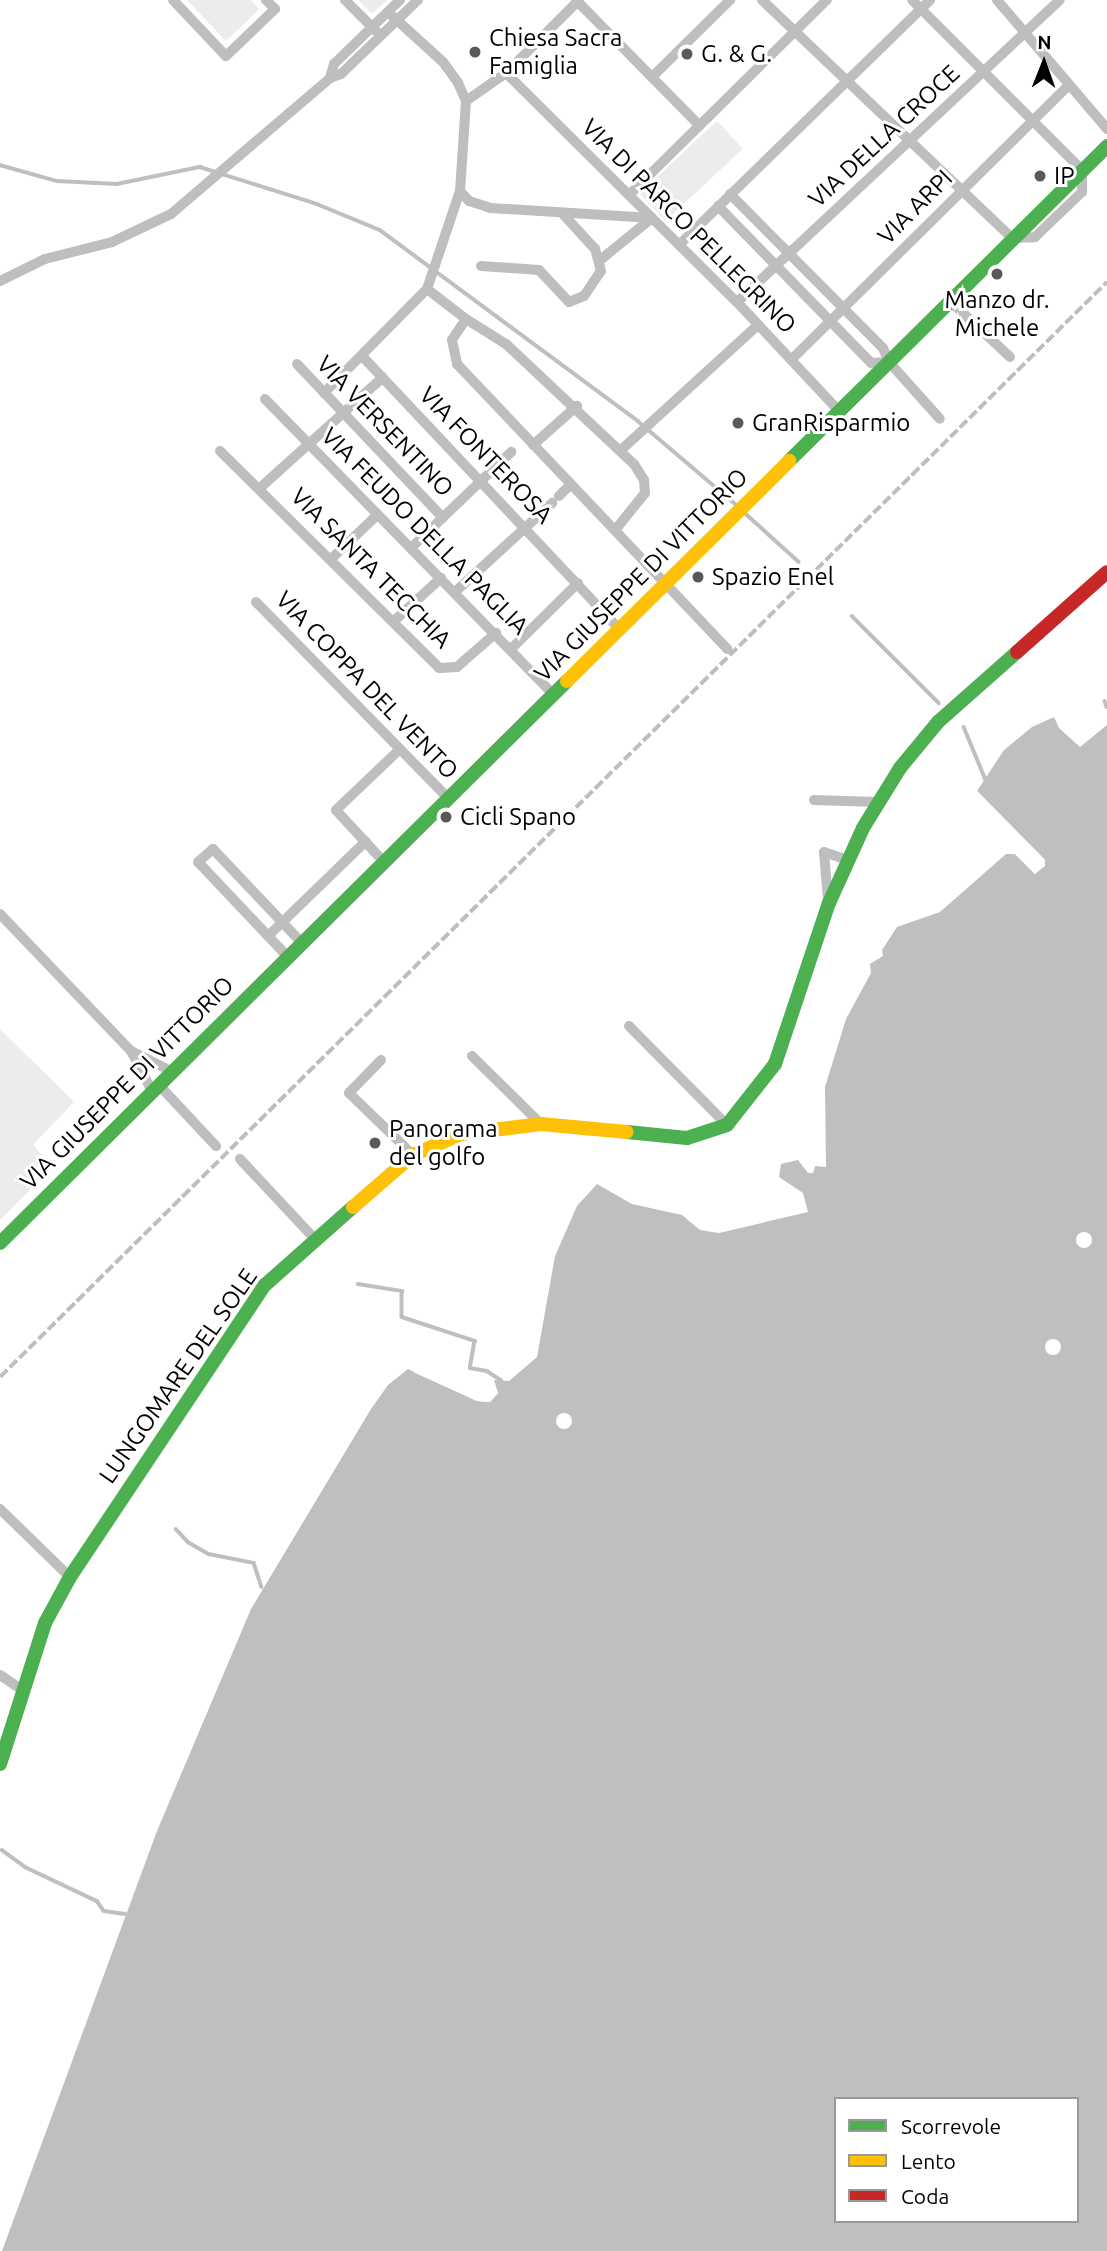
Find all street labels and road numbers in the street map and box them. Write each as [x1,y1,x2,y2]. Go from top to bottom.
street label: VIA DELLA CROCE [803,59,965,213]
street label: VIA DI PARCO PELLEGRINO [576,113,802,339]
street label: VIA ARPI [872,164,958,250]
street label: VIA VERSENTINO [311,350,459,502]
street label: VIA FONTEROSA [413,380,559,530]
street label: VIA FEUDO DELLA PAGLIA [315,421,535,641]
street label: VIA GIUSEPPE DI VITTORIO [528,462,754,688]
street label: VIA SANTA TECCHIA [285,482,457,654]
street label: VIA COPPA DEL VENTO [270,585,464,785]
street label: VIA GIUSEPPE DI VITTORIO [14,970,240,1196]
street label: LUNGOMARE DEL SOLE [93,1263,263,1489]

